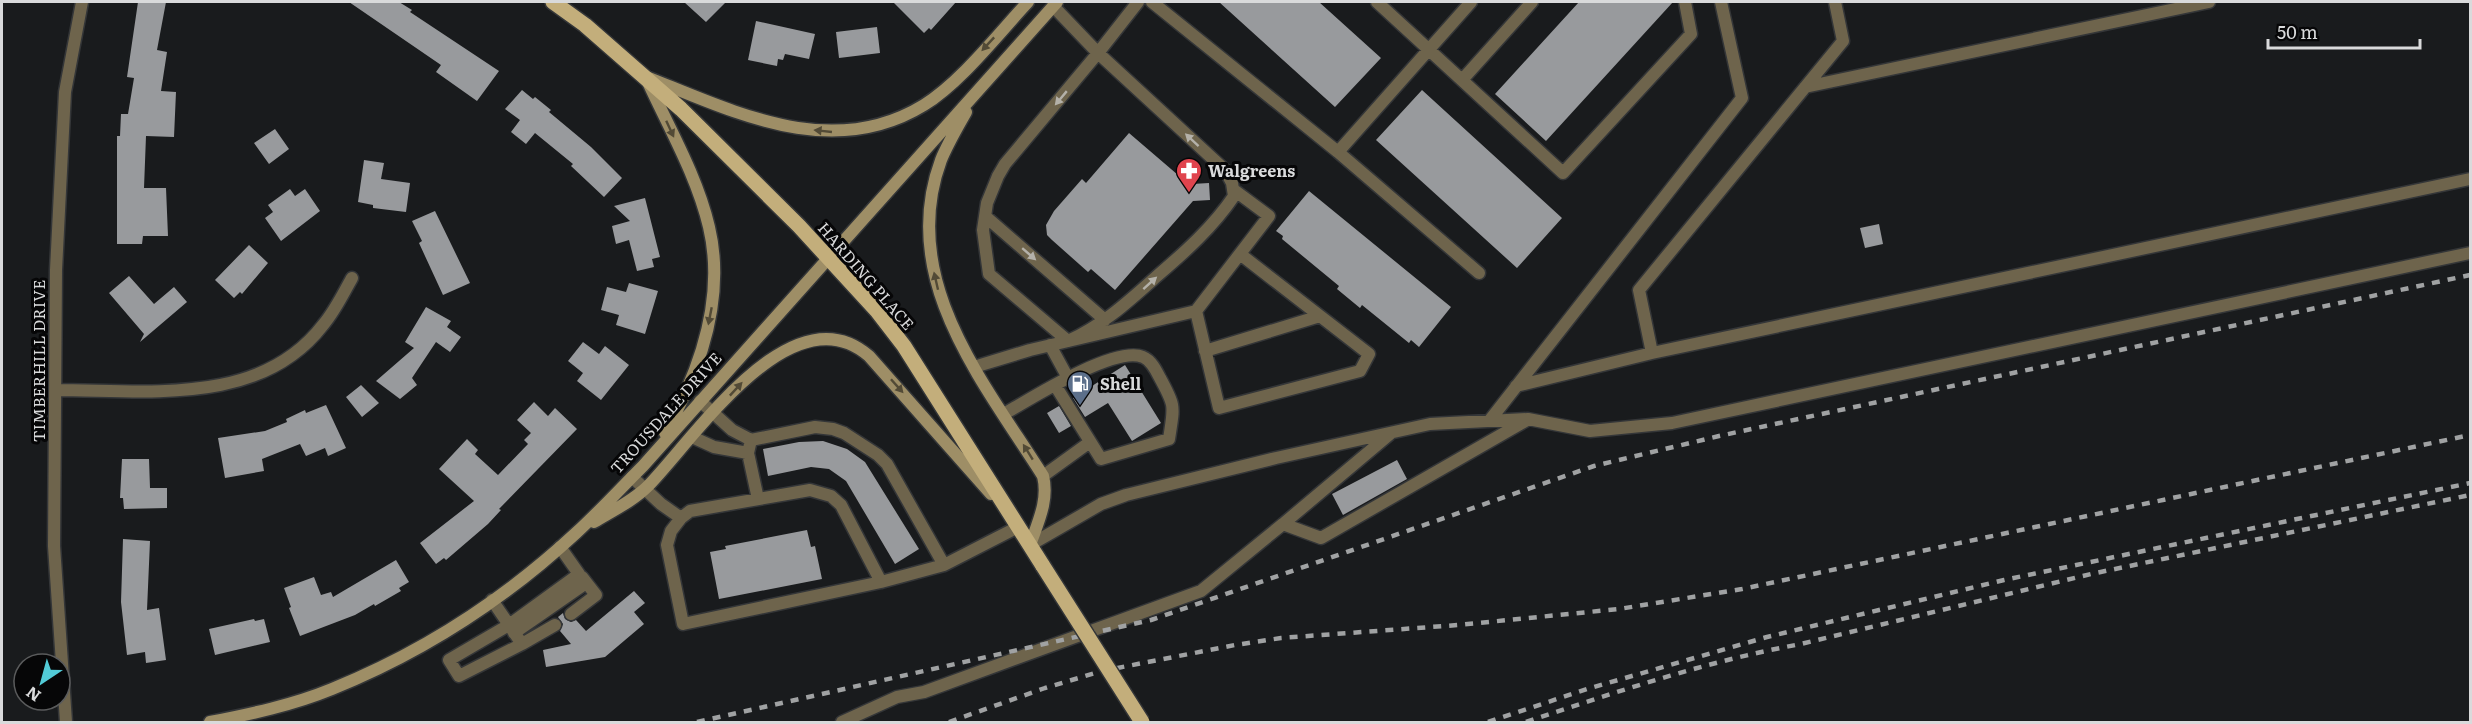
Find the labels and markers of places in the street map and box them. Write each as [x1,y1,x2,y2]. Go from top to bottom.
pharmacy icon: Walgreens [1174,156,1204,194]
place label: Walgreens [1208,158,1295,182]
fuel station icon: Shell [1065,369,1095,407]
place label: Shell [1100,371,1142,395]

